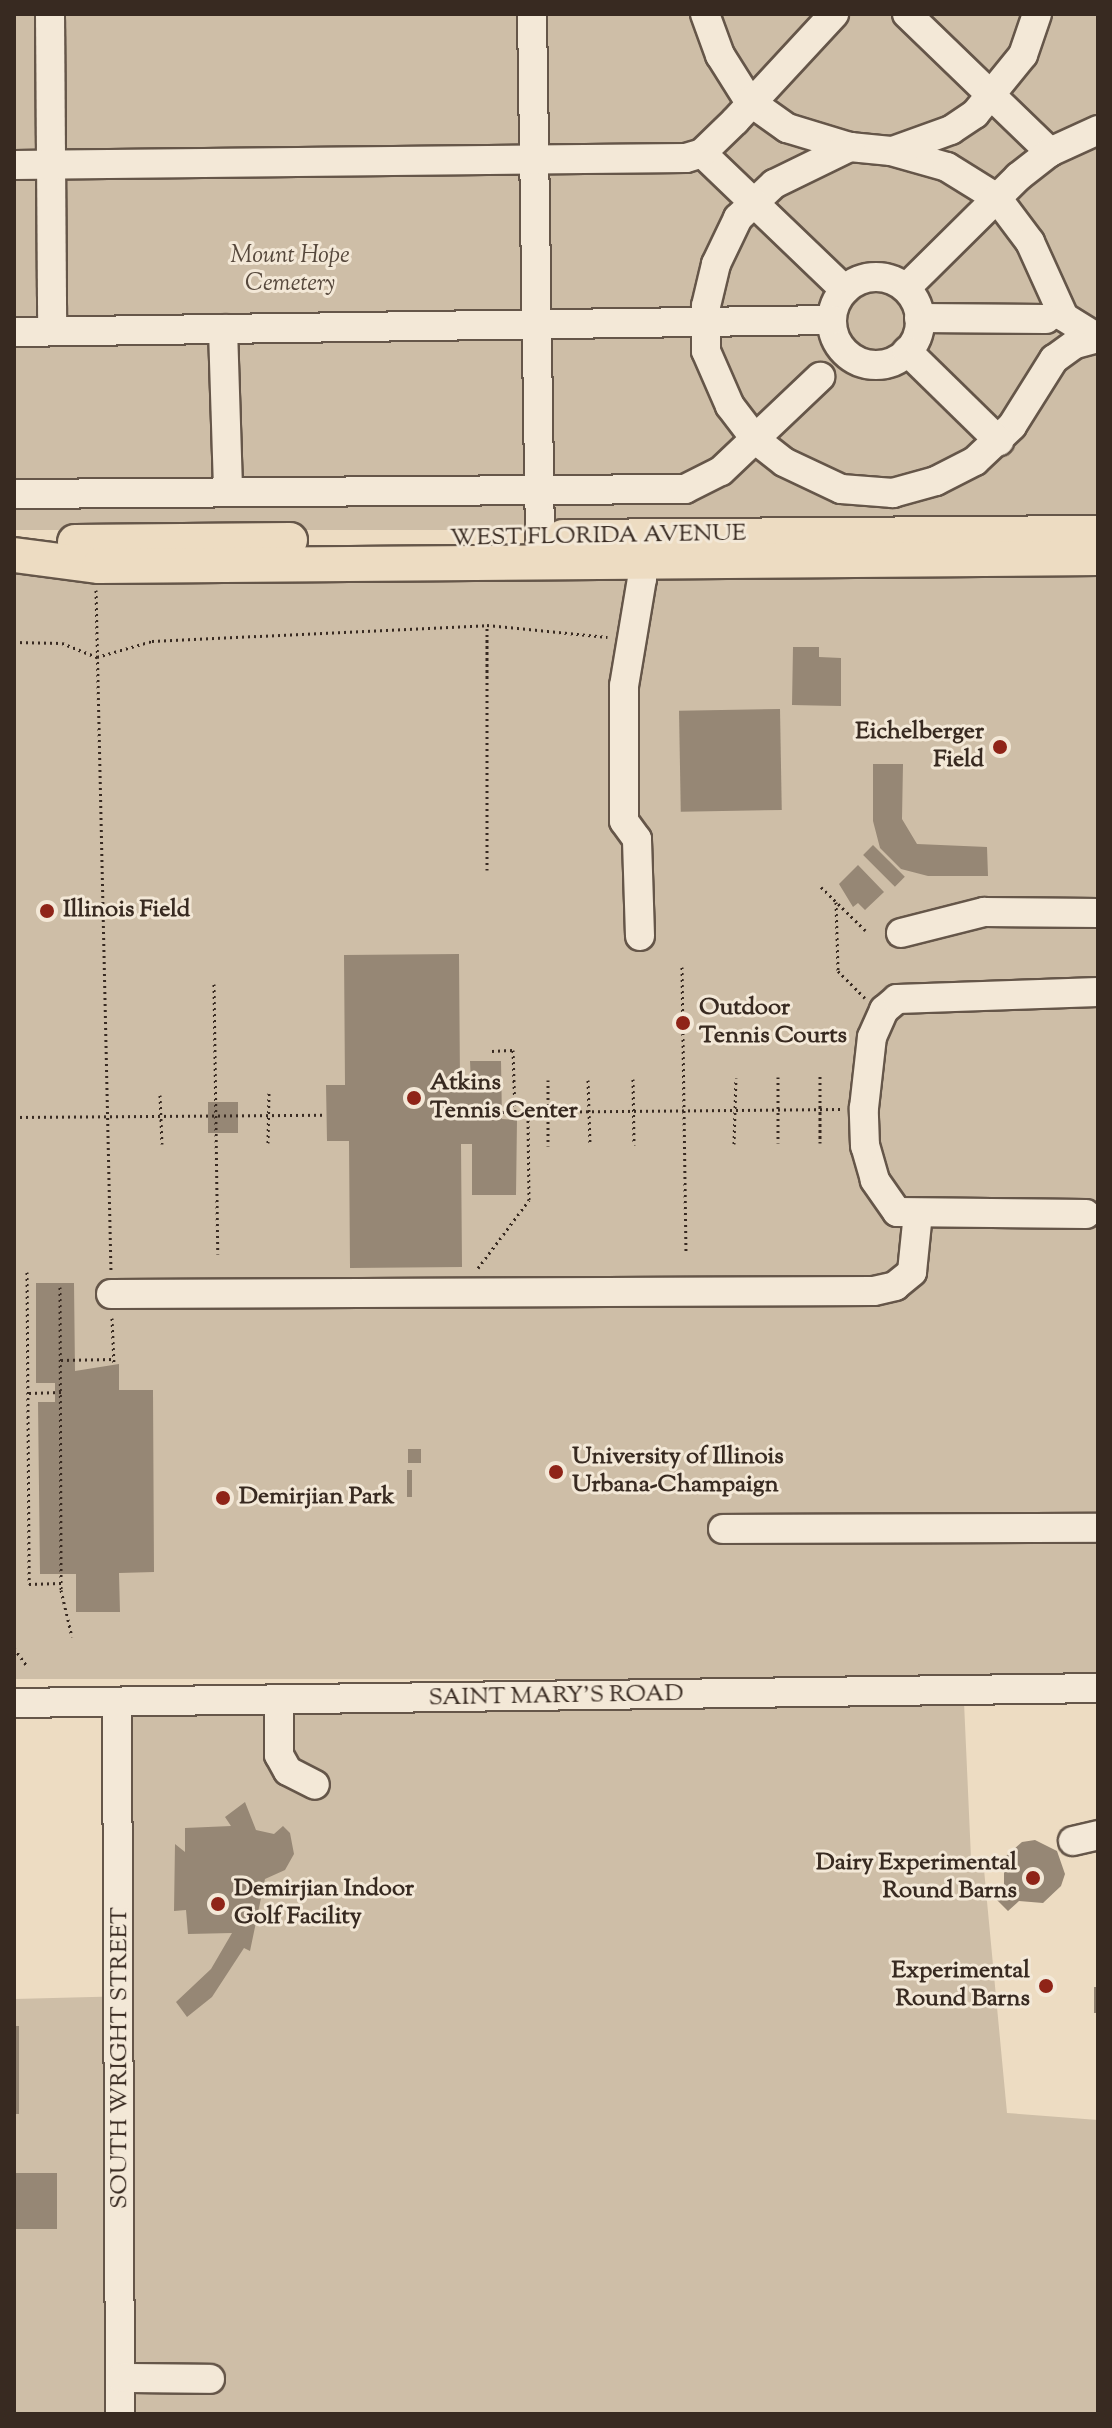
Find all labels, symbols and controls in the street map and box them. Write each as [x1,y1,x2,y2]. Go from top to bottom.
park label: Mount Hope Cemetery [230,243,350,299]
street label: WEST FLORIDA AVENUE [450,520,746,554]
place label: Eichelberger Field [855,719,984,775]
marker: Eichelberger Field [991,738,1009,756]
place label: Illinois Field [63,897,190,925]
marker: Illinois Field [38,902,56,920]
place label: Outdoor Tennis Courts [699,995,847,1051]
marker: Outdoor Tennis Courts [674,1014,692,1032]
place label: Atkins Tennis Center [430,1070,578,1126]
marker: Atkins Tennis Center [405,1089,423,1107]
place label: University of Illinois Urbana-Champaign [572,1444,784,1500]
marker: University of Illinois Urbana-Champaign [547,1463,565,1481]
place label: Demirjian Park [239,1484,395,1512]
marker: Demirjian Park [214,1489,232,1507]
street label: SAINT MARY'S ROAD [428,1680,684,1714]
place label: Dairy Experimental Round Barns [816,1850,1017,1906]
marker: Dairy Experimental Round Barns [1024,1869,1042,1887]
place label: Demirjian Indoor Golf Facility [234,1876,414,1932]
marker: Demirjian Indoor Golf Facility [209,1895,227,1913]
street label: SOUTH WRIGHT STREET [107,1907,135,2209]
place label: Experimental Round Barns [892,1958,1030,2014]
marker: Experimental Round Barns [1037,1977,1055,1995]

